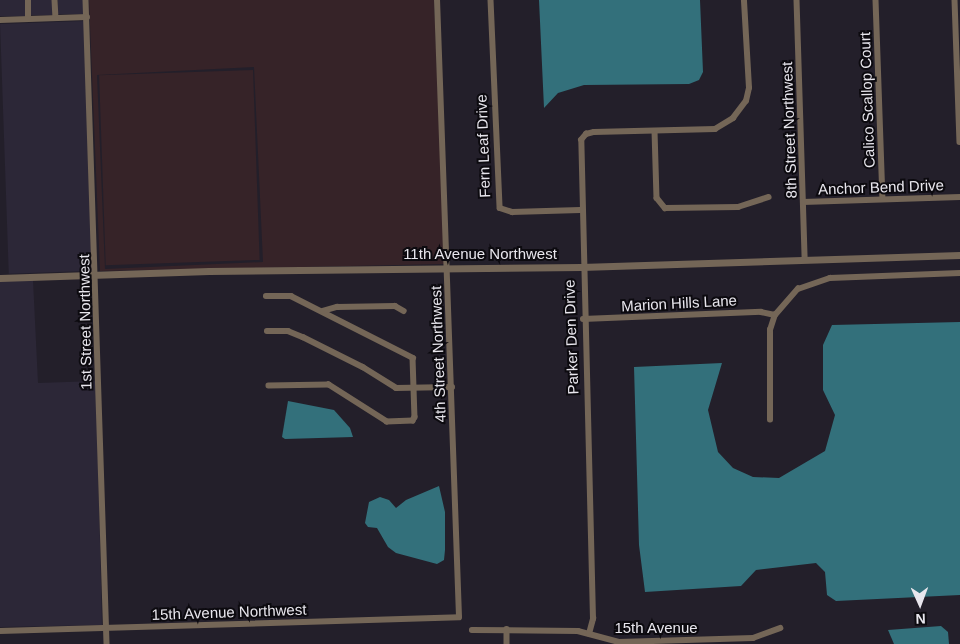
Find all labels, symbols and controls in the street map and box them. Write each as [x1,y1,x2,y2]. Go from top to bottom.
street label: Calico Scallop Court [856,32,878,168]
street label: 8th Street Northwest [778,61,800,199]
street label: Fern Leaf Drive [472,94,494,198]
street label: Anchor Bend Drive [818,176,944,198]
street label: 11th Avenue Northwest [403,245,557,263]
street label: 1st Street Northwest [75,254,95,390]
street label: Parker Den Drive [560,279,582,395]
street label: 4th Street Northwest [427,285,449,423]
street label: Marion Hills Lane [621,291,737,315]
north arrow [895,579,945,629]
street label: 15th Avenue Northwest [151,600,307,624]
text: N [915,611,926,627]
street label: 15th Avenue [614,619,698,637]

